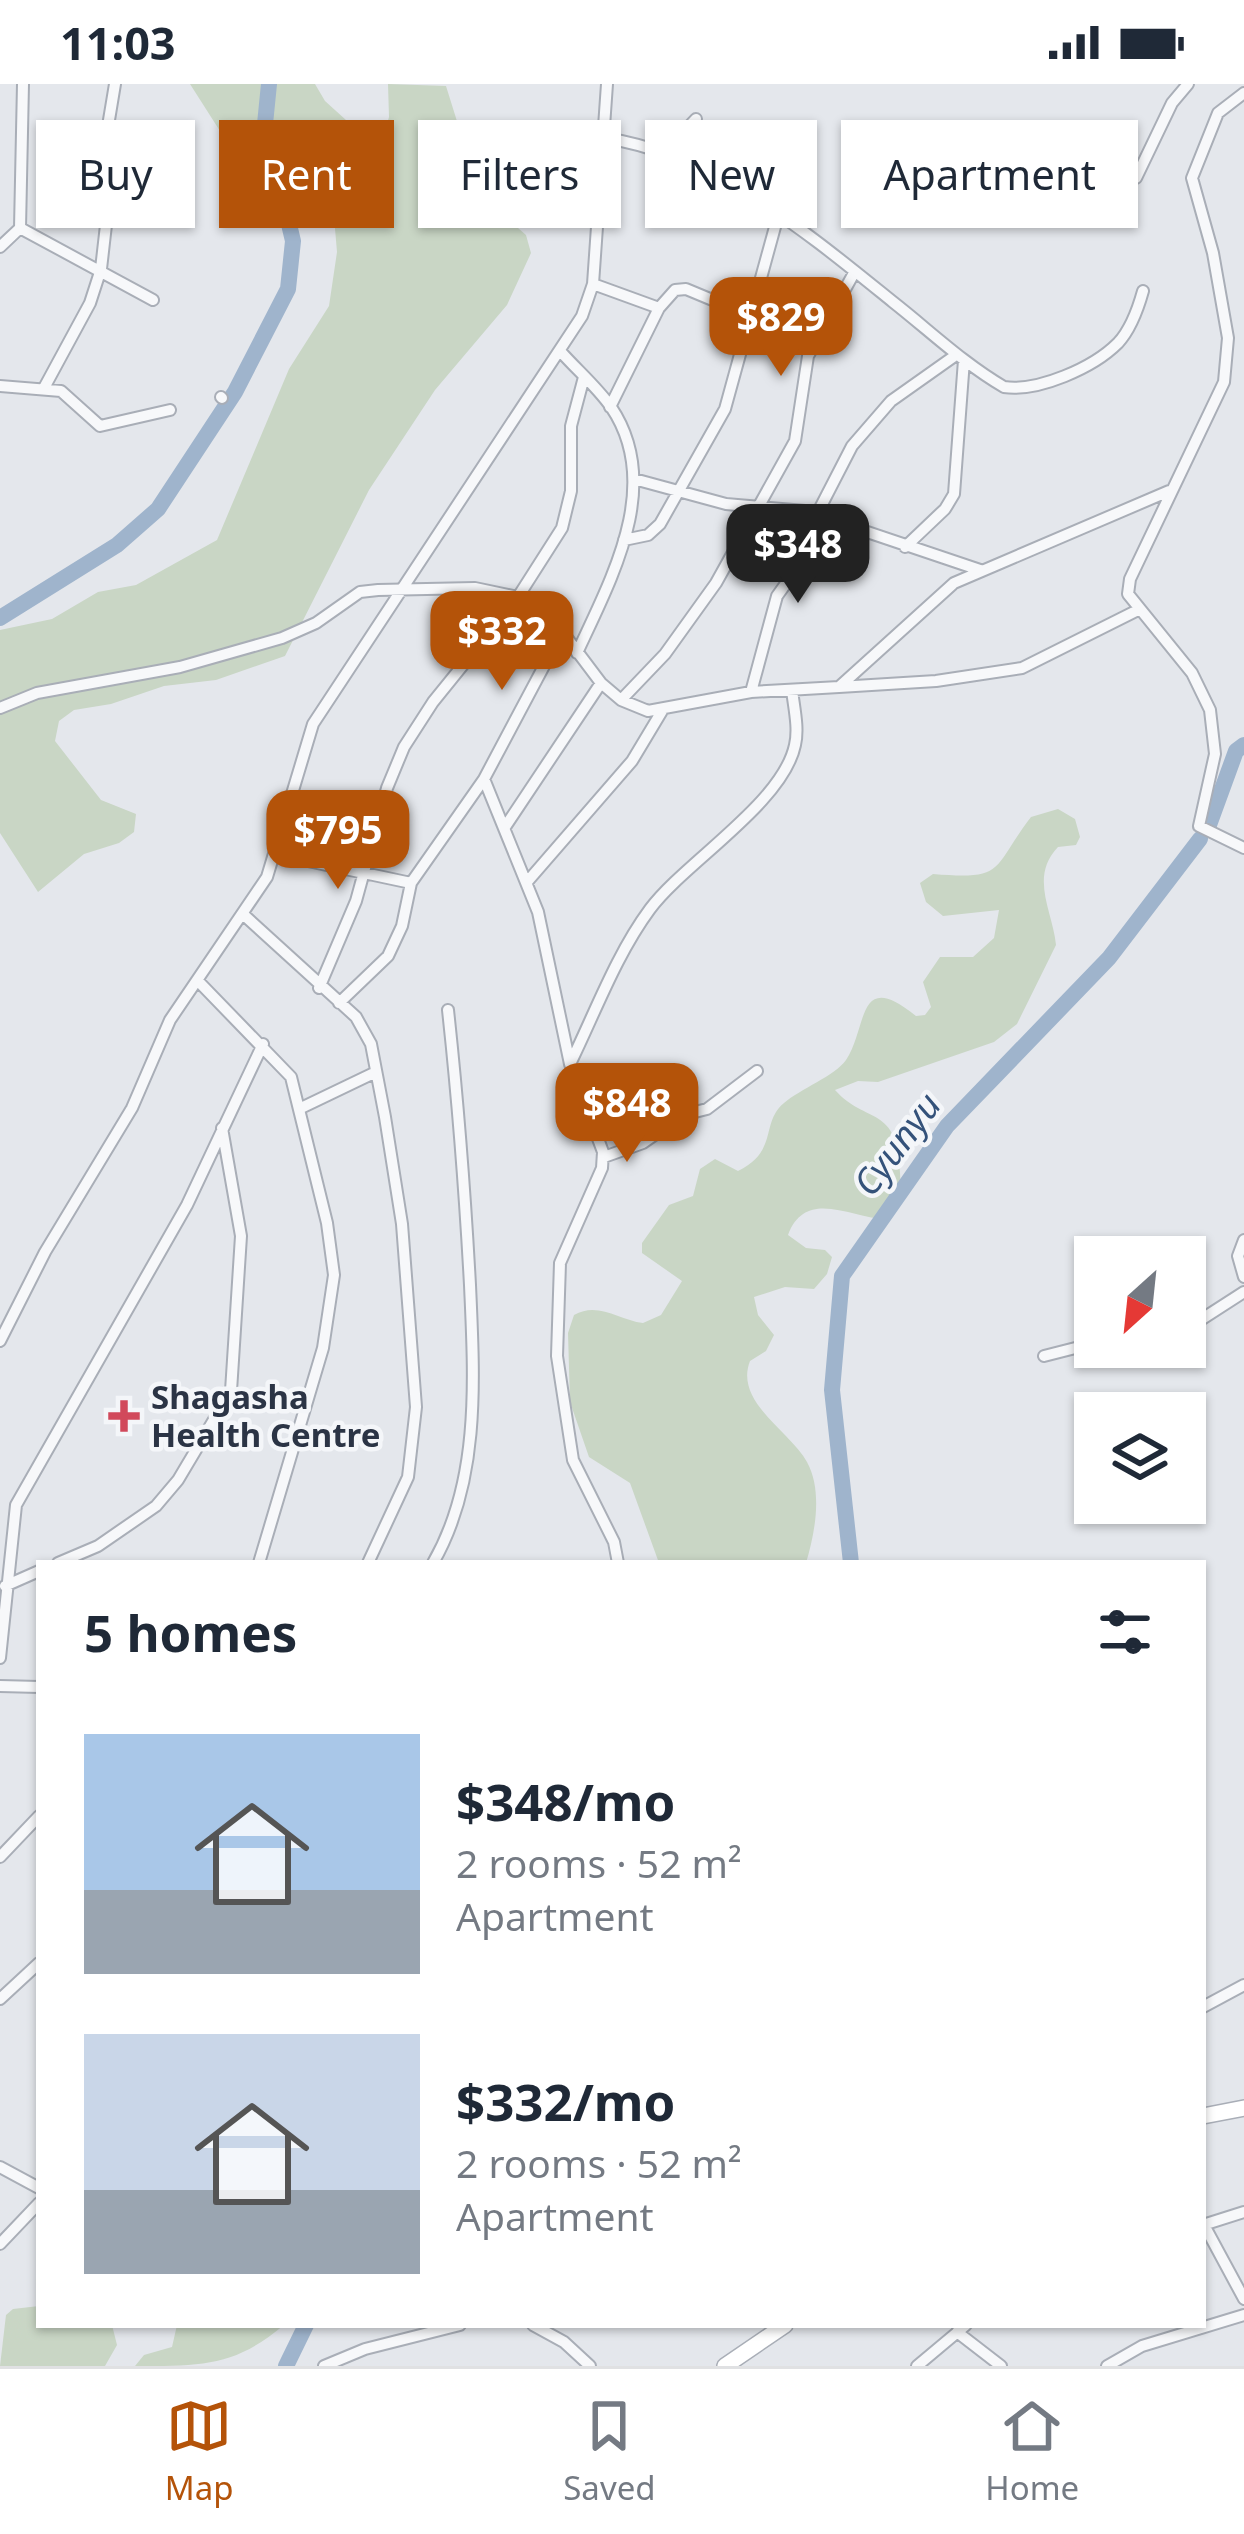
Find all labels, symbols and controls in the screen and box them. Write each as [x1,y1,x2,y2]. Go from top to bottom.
text: 11:03 [60,12,176,73]
chip: Buy [36,120,195,228]
chip: Rent [219,120,394,228]
chip: Filters [418,120,621,228]
chip: New [645,120,817,228]
chip: Apartment [841,120,1138,228]
pin: $829 [710,277,852,379]
text: $829 [736,289,826,342]
pin: $348 [727,504,869,606]
text: $348 [753,516,843,569]
pin: $332 [431,591,573,693]
text: $332 [457,603,547,656]
pin: $795 [267,790,409,892]
text: $795 [293,802,383,855]
pin: $848 [556,1063,698,1165]
text: $848 [582,1075,672,1128]
water label: Cyunyu [842,1082,951,1205]
north arrow [1074,1236,1206,1368]
map controls [1074,1236,1206,1524]
place label: Shagasha Health Centre [151,1374,380,1457]
button: layers [1074,1392,1206,1524]
marker: Shagasha Health Centre [108,1400,140,1432]
text: 5 homes [84,1597,297,1667]
icon: filters [1092,1599,1158,1665]
text: $348/mo [456,1766,675,1836]
icon: home [180,1782,324,1926]
text: 2 rooms · 52 m² [456,1836,742,1889]
text: Apartment [456,1889,654,1942]
text: $332/mo [456,2066,675,2136]
icon: home [180,2082,324,2226]
text: 2 rooms · 52 m² [456,2136,742,2189]
text: Apartment [456,2189,654,2242]
tab: Map [165,2393,234,2510]
tab: Saved [563,2393,656,2510]
tab: Home [985,2393,1079,2510]

